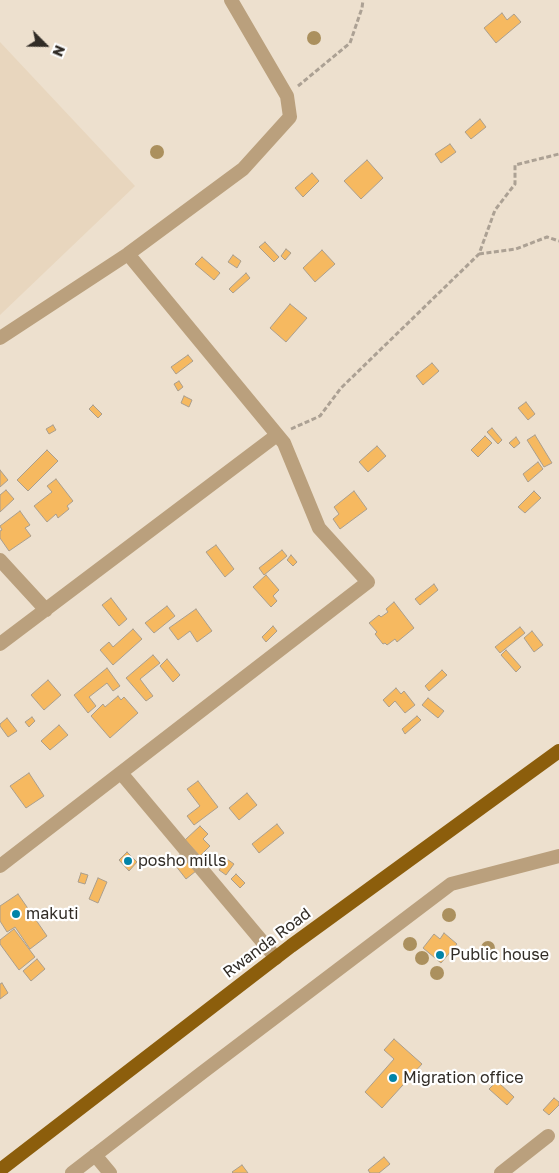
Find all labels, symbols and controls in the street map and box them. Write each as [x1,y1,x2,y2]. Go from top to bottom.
north arrow [20,20,70,70]
text: N [49,43,69,59]
place label: posho mills [138,851,227,871]
marker: posho mills [122,855,134,867]
place label: makuti [26,904,79,924]
street label: Rwanda Road [220,904,314,982]
marker: makuti [10,908,22,920]
place label: Public house [450,945,549,965]
marker: Public house [434,949,446,961]
place label: Migration office [403,1068,524,1088]
marker: Migration office [387,1072,399,1084]

